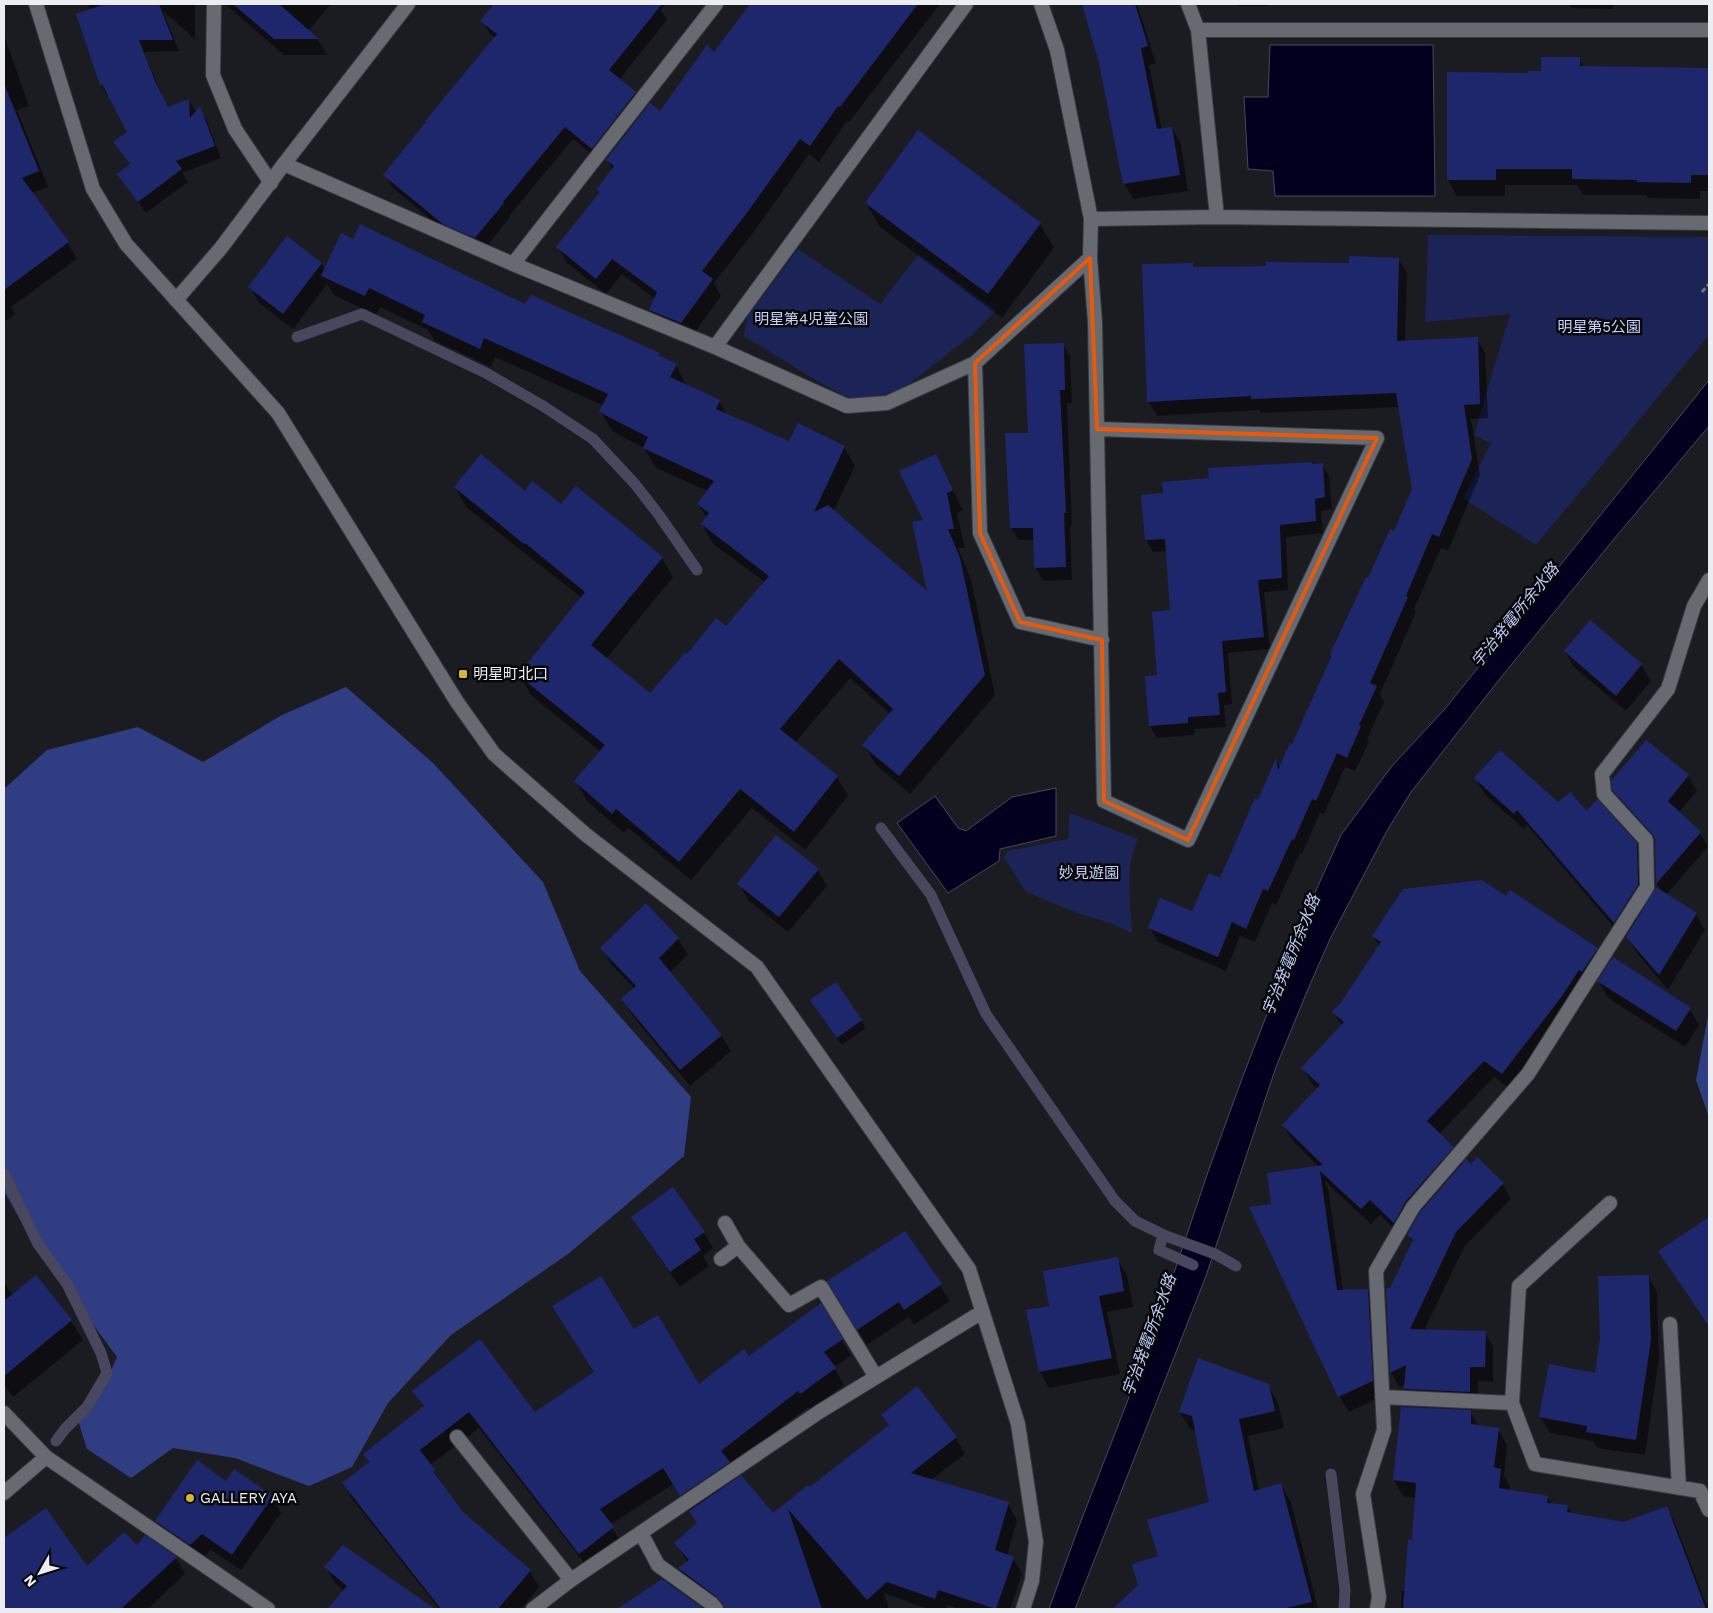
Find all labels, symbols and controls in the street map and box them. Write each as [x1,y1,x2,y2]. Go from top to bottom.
park label: 明星第4児童公園 [754,310,868,328]
park label: 明星第5公園 [1557,318,1641,336]
water label: 宇治発電所余水路 [1467,558,1564,671]
place label: 明星町北口 [473,665,548,683]
marker: 明星町北口 [457,668,469,680]
park label: 妙見遊園 [1059,864,1119,882]
water label: 宇治発電所余水路 [1258,890,1325,1018]
water label: 宇治発電所余水路 [1118,1270,1180,1398]
place label: GALLERY AYA [200,1489,297,1507]
marker: GALLERY AYA [184,1492,196,1504]
north arrow [15,1548,65,1598]
text: N [20,1572,39,1590]

